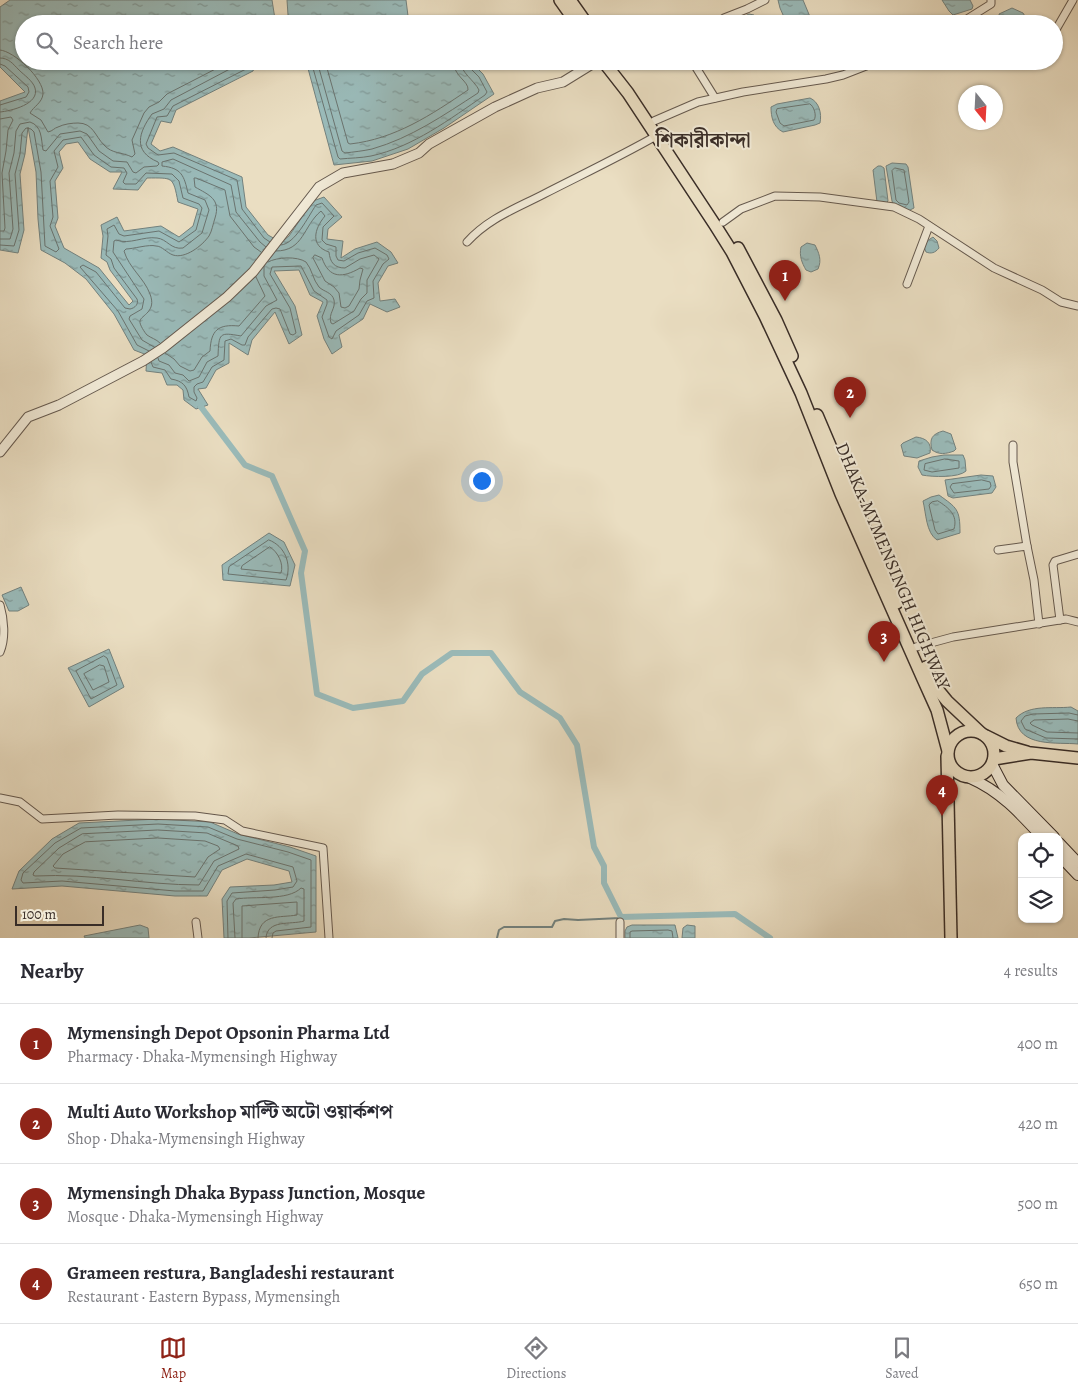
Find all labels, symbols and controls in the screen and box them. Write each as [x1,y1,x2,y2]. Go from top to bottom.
search box [15,15,1063,70]
icon: search [33,29,61,57]
text: Search here [73,30,163,56]
north arrow [958,85,1003,130]
district label: শিকারীকান্দা [654,127,751,154]
pin: 1 [769,260,801,301]
pin: 2 [834,377,866,418]
street label: DHAKA-MYMENSINGH HIGHWAY [830,439,957,694]
your location [469,468,495,494]
pin: 3 [868,621,900,662]
pin: 4 [926,775,958,816]
map controls [1018,833,1063,923]
button: locate [1018,833,1063,878]
button: layers [1018,878,1063,923]
scale bar [15,903,104,926]
text: 100 m [22,905,56,924]
text: Nearby [20,957,83,985]
text: 4 results [1004,960,1058,982]
text: Mymensingh Depot Opsonin Pharma Ltd [67,1020,390,1046]
text: 1 [33,1033,39,1055]
text: 400 m [1017,1033,1058,1055]
text: Pharmacy · Dhaka-Mymensingh Highway [67,1046,337,1068]
text: Multi Auto Workshop মাল্টি অটো ওয়ার্কশপ [67,1099,393,1125]
text: 2 [32,1113,40,1135]
text: 420 m [1018,1113,1058,1135]
text: Shop · Dhaka-Mymensingh Highway [67,1128,305,1150]
text: Mymensingh Dhaka Bypass Junction, Mosque [67,1180,425,1206]
text: 3 [33,1193,39,1215]
text: 500 m [1018,1193,1058,1215]
text: Mosque · Dhaka-Mymensingh Highway [67,1206,323,1228]
text: Grameen restura, Bangladeshi restaurant [67,1260,394,1286]
text: 4 [32,1273,40,1295]
text: 650 m [1019,1273,1058,1295]
text: Restaurant · Eastern Bypass, Mymensingh [67,1286,340,1308]
tab: Map [159,1334,187,1383]
tab: Directions [506,1334,566,1383]
tab: Saved [885,1334,919,1383]

